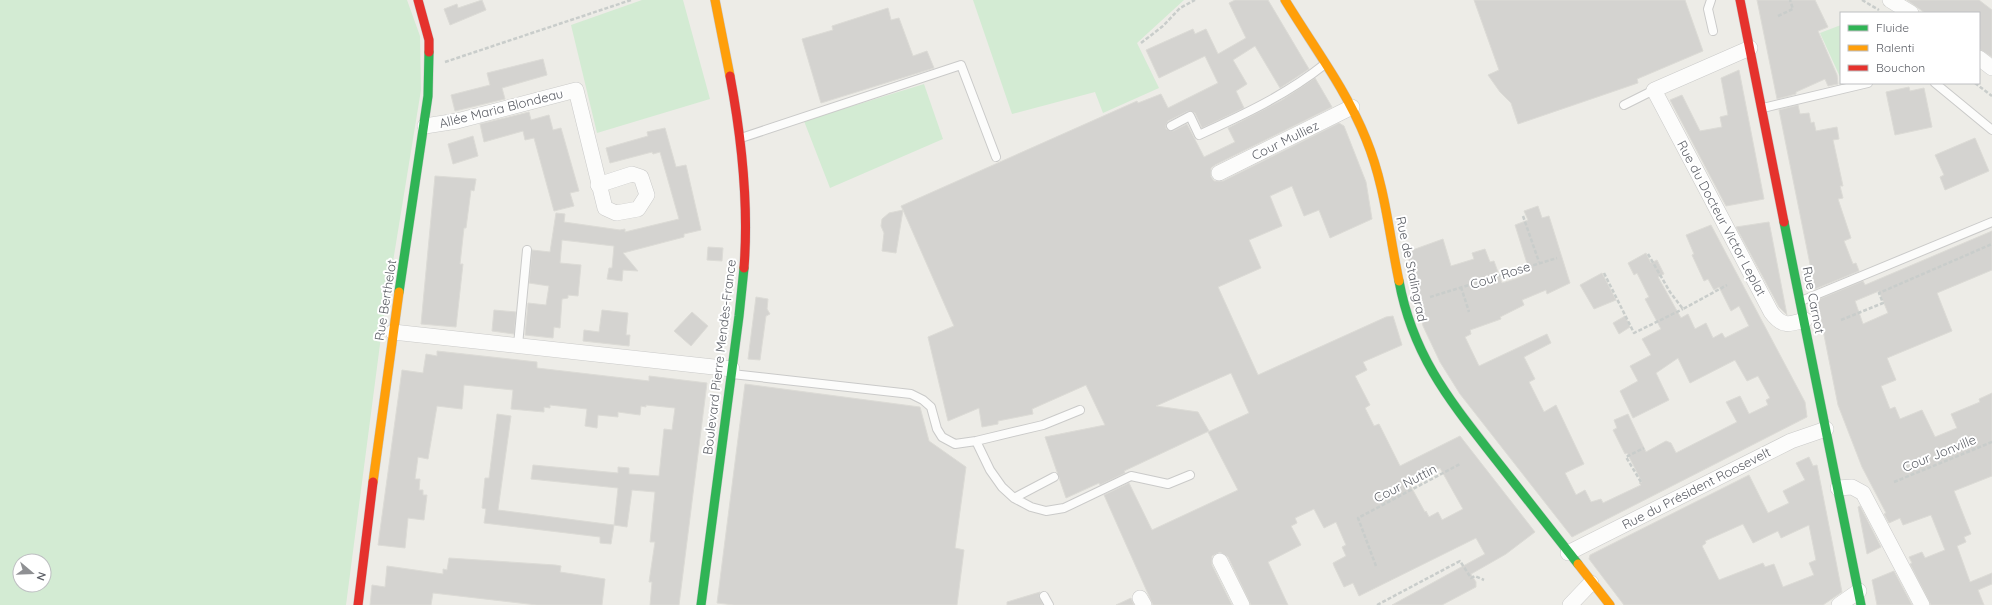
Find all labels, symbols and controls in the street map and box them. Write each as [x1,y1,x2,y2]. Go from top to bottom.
legend [1840,12,1980,84]
text: Fluide [1876,20,1909,35]
text: Ralenti [1876,40,1914,55]
text: Bouchon [1876,60,1925,75]
street label: Allée Maria Blondeau [437,85,565,131]
street label: Cour Mulliez [1249,117,1321,163]
street label: Rue du Docteur Victor Leplat [1674,137,1770,299]
street label: Rue de Stalingrad [1393,215,1431,323]
street label: Rue Berthelot [371,258,399,342]
street label: Boulevard Pierre Mendès-France [699,258,739,456]
street label: Cour Rose [1468,258,1532,292]
street label: Rue Carnot [1800,265,1828,335]
street label: Cour Jonville [1900,431,1978,475]
street label: Rue du Président Roosevelt [1619,444,1773,532]
street label: Cour Nuttin [1371,460,1439,506]
north arrow [12,553,52,593]
text: N [34,570,49,582]

